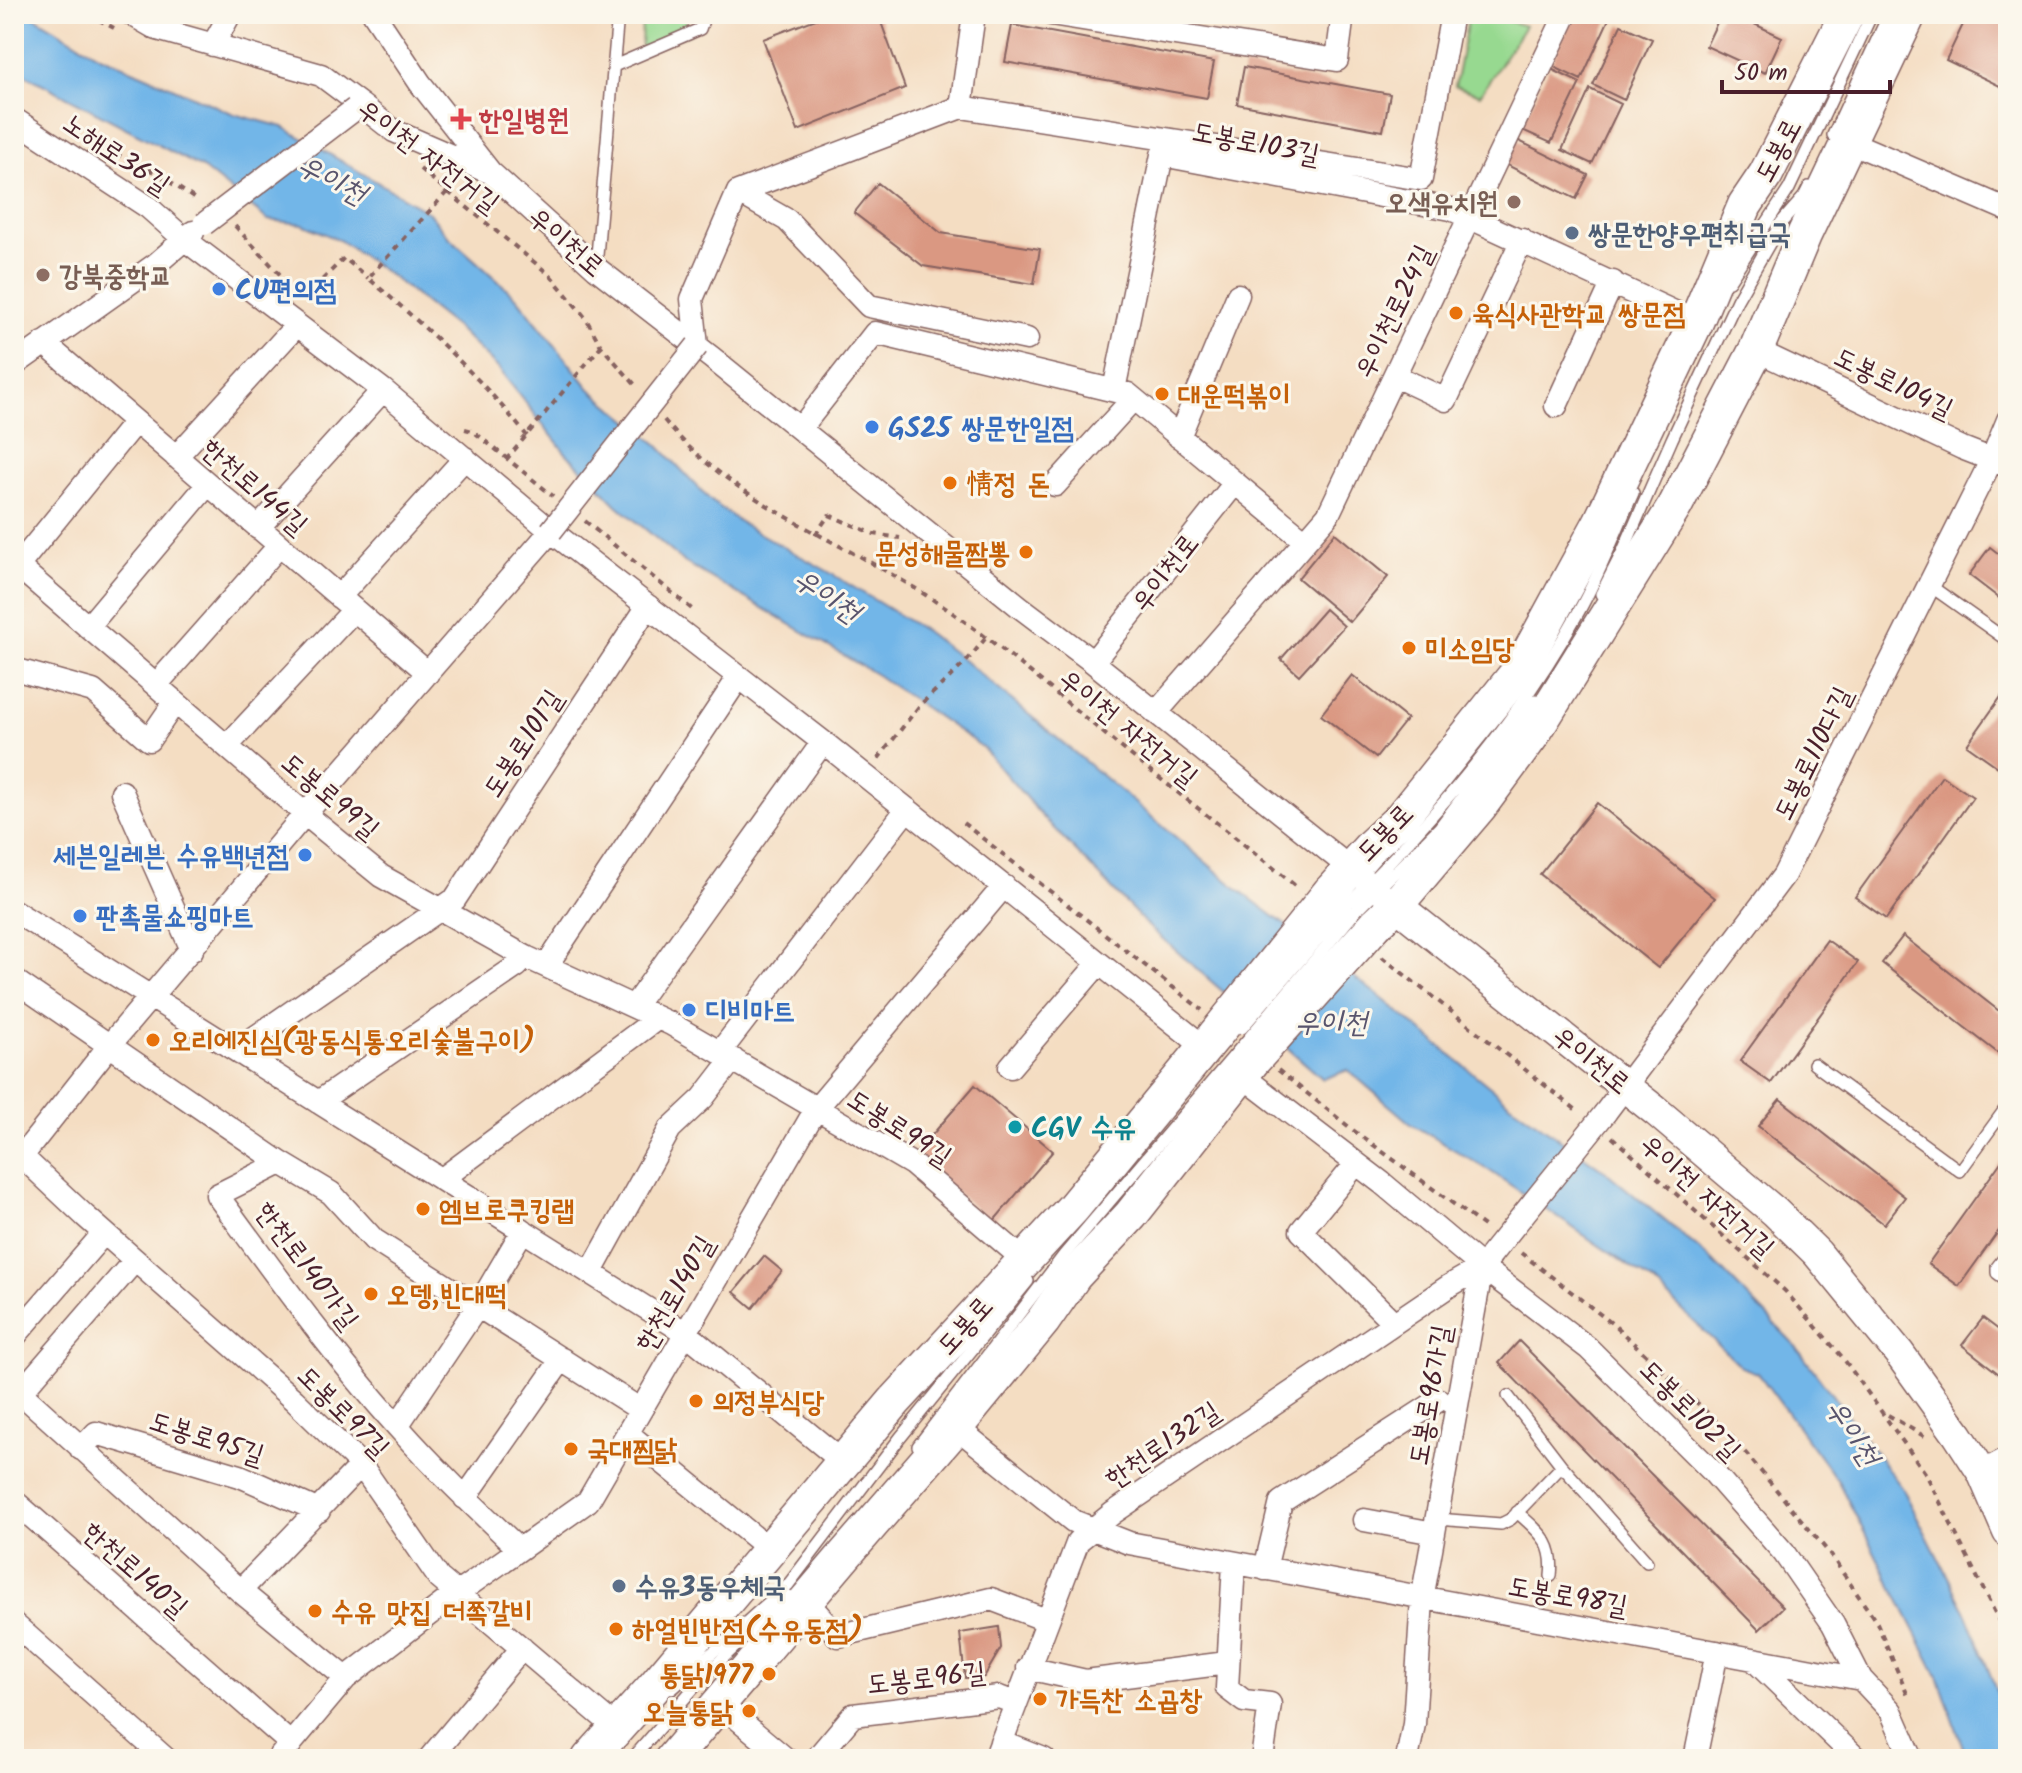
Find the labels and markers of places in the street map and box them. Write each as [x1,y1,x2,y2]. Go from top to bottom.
place label: 한일병원 [478,99,569,144]
marker: 한일병원 [450,108,472,130]
place label: 오색유치원 [1385,182,1498,227]
marker: 오색유치원 [1505,193,1523,211]
place label: 쌍문한양우편취급국 [1588,213,1791,258]
marker: 쌍문한양우편취급국 [1563,224,1581,242]
place label: 강북중학교 [59,255,172,300]
marker: 강북중학교 [34,266,52,284]
place label: CU편의점 [235,269,337,314]
marker: CU편의점 [210,280,228,298]
place label: 육식사관학교 쌍문점 [1472,293,1686,338]
marker: 육식사관학교 쌍문점 [1447,304,1465,322]
place label: 대운떡볶이 [1178,374,1291,419]
marker: 대운떡볶이 [1153,385,1171,403]
place label: GS25 쌍문한일점 [888,407,1074,452]
marker: GS25 쌍문한일점 [863,418,881,436]
place label: 情정 돈 [966,463,1050,508]
marker: 情정 돈 [941,474,959,492]
place label: 문성해물짬뽕 [875,532,1010,577]
marker: 문성해물짬뽕 [1017,543,1035,561]
place label: 미소임당 [1425,628,1515,673]
marker: 미소임당 [1400,639,1418,657]
place label: 세븐일레븐 수유백년점 [53,835,289,880]
marker: 세븐일레븐 수유백년점 [296,846,314,864]
place label: 판촉물쇼핑마트 [96,896,254,941]
marker: 판촉물쇼핑마트 [71,907,89,925]
place label: 디비마트 [705,990,795,1035]
marker: 디비마트 [680,1001,698,1019]
place label: 오리에진심(광동식통오리숯불구이) [169,1020,535,1065]
marker: 오리에진심(광동식통오리숯불구이) [144,1031,162,1049]
place label: CGV 수유 [1031,1107,1136,1152]
marker: CGV 수유 [1006,1118,1024,1136]
place label: 엠브로쿠킹랩 [439,1189,574,1234]
marker: 엠브로쿠킹랩 [414,1200,432,1218]
place label: 오뎅,빈대떡 [387,1274,507,1319]
marker: 오뎅,빈대떡 [362,1285,380,1303]
place label: 의정부식당 [712,1381,825,1426]
marker: 의정부식당 [687,1392,705,1410]
place label: 국대찜닭 [587,1429,678,1474]
marker: 국대찜닭 [562,1440,580,1458]
place label: 수유3동우체국 [635,1566,786,1611]
marker: 수유3동우체국 [610,1577,628,1595]
place label: 수유 맛집 더쪽갈비 [331,1591,533,1636]
marker: 수유 맛집 더쪽갈비 [306,1602,324,1620]
place label: 하얼빈반점(수유동점) [632,1609,863,1654]
marker: 하얼빈반점(수유동점) [607,1620,625,1638]
place label: 통닭1977 [659,1654,754,1699]
marker: 통닭1977 [760,1665,778,1683]
place label: 가득찬 소곱창 [1056,1679,1202,1724]
marker: 가득찬 소곱창 [1031,1690,1049,1708]
place label: 오늘통닭 [643,1691,733,1736]
marker: 오늘통닭 [740,1702,758,1720]

